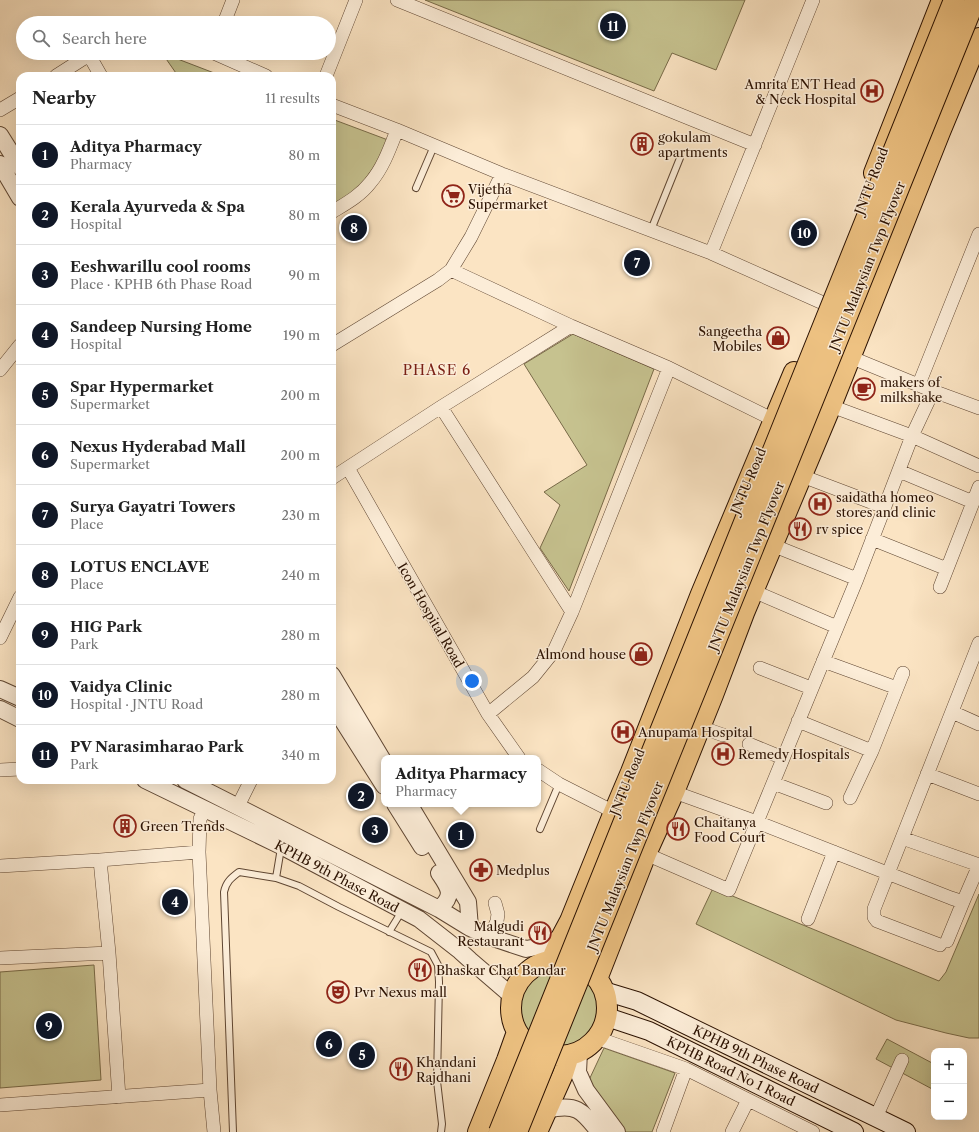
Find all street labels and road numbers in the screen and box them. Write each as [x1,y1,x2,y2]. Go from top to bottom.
street label: JNTU Road [850,145,891,219]
street label: JNTU Malaysian Twp Flyover [825,178,909,355]
street label: JNTU Road [726,445,769,519]
street label: JNTU Malaysian Twp Flyover [704,478,788,655]
street label: Icon Hospital Road [394,560,468,670]
street label: JNTU Road [606,746,648,820]
street label: JNTU Malaysian Twp Flyover [583,778,667,955]
street label: KPHB 9th Phase Road [272,836,402,916]
street label: KPHB 9th Phase Road [690,1022,822,1097]
street label: KPHB Road No 1 Road [664,1033,798,1109]

